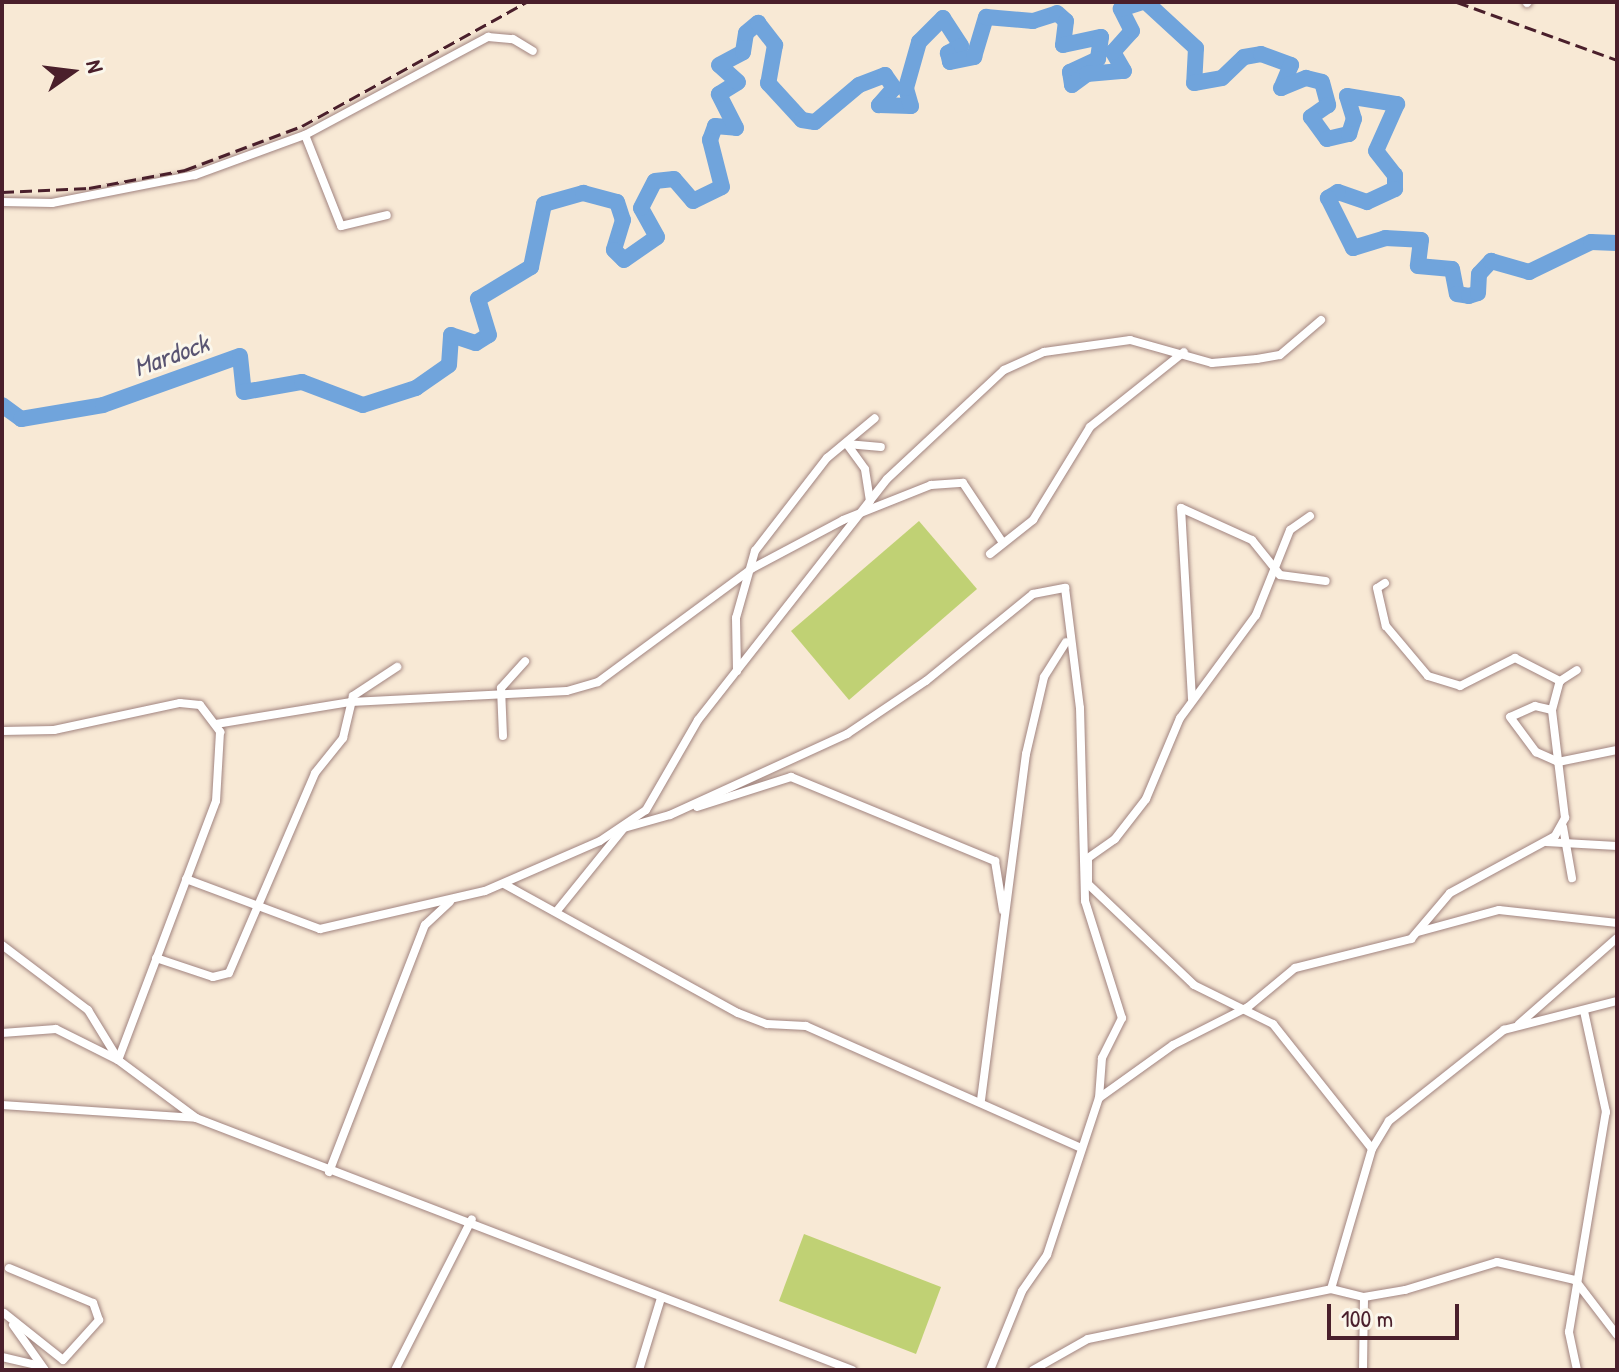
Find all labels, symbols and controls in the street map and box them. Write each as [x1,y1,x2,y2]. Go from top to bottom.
north arrow [32,32,112,112]
text: N [79,57,111,76]
water label: Mardock [129,327,213,383]
scale bar [1331,1288,1463,1338]
text: 100 m [1341,1302,1393,1334]

